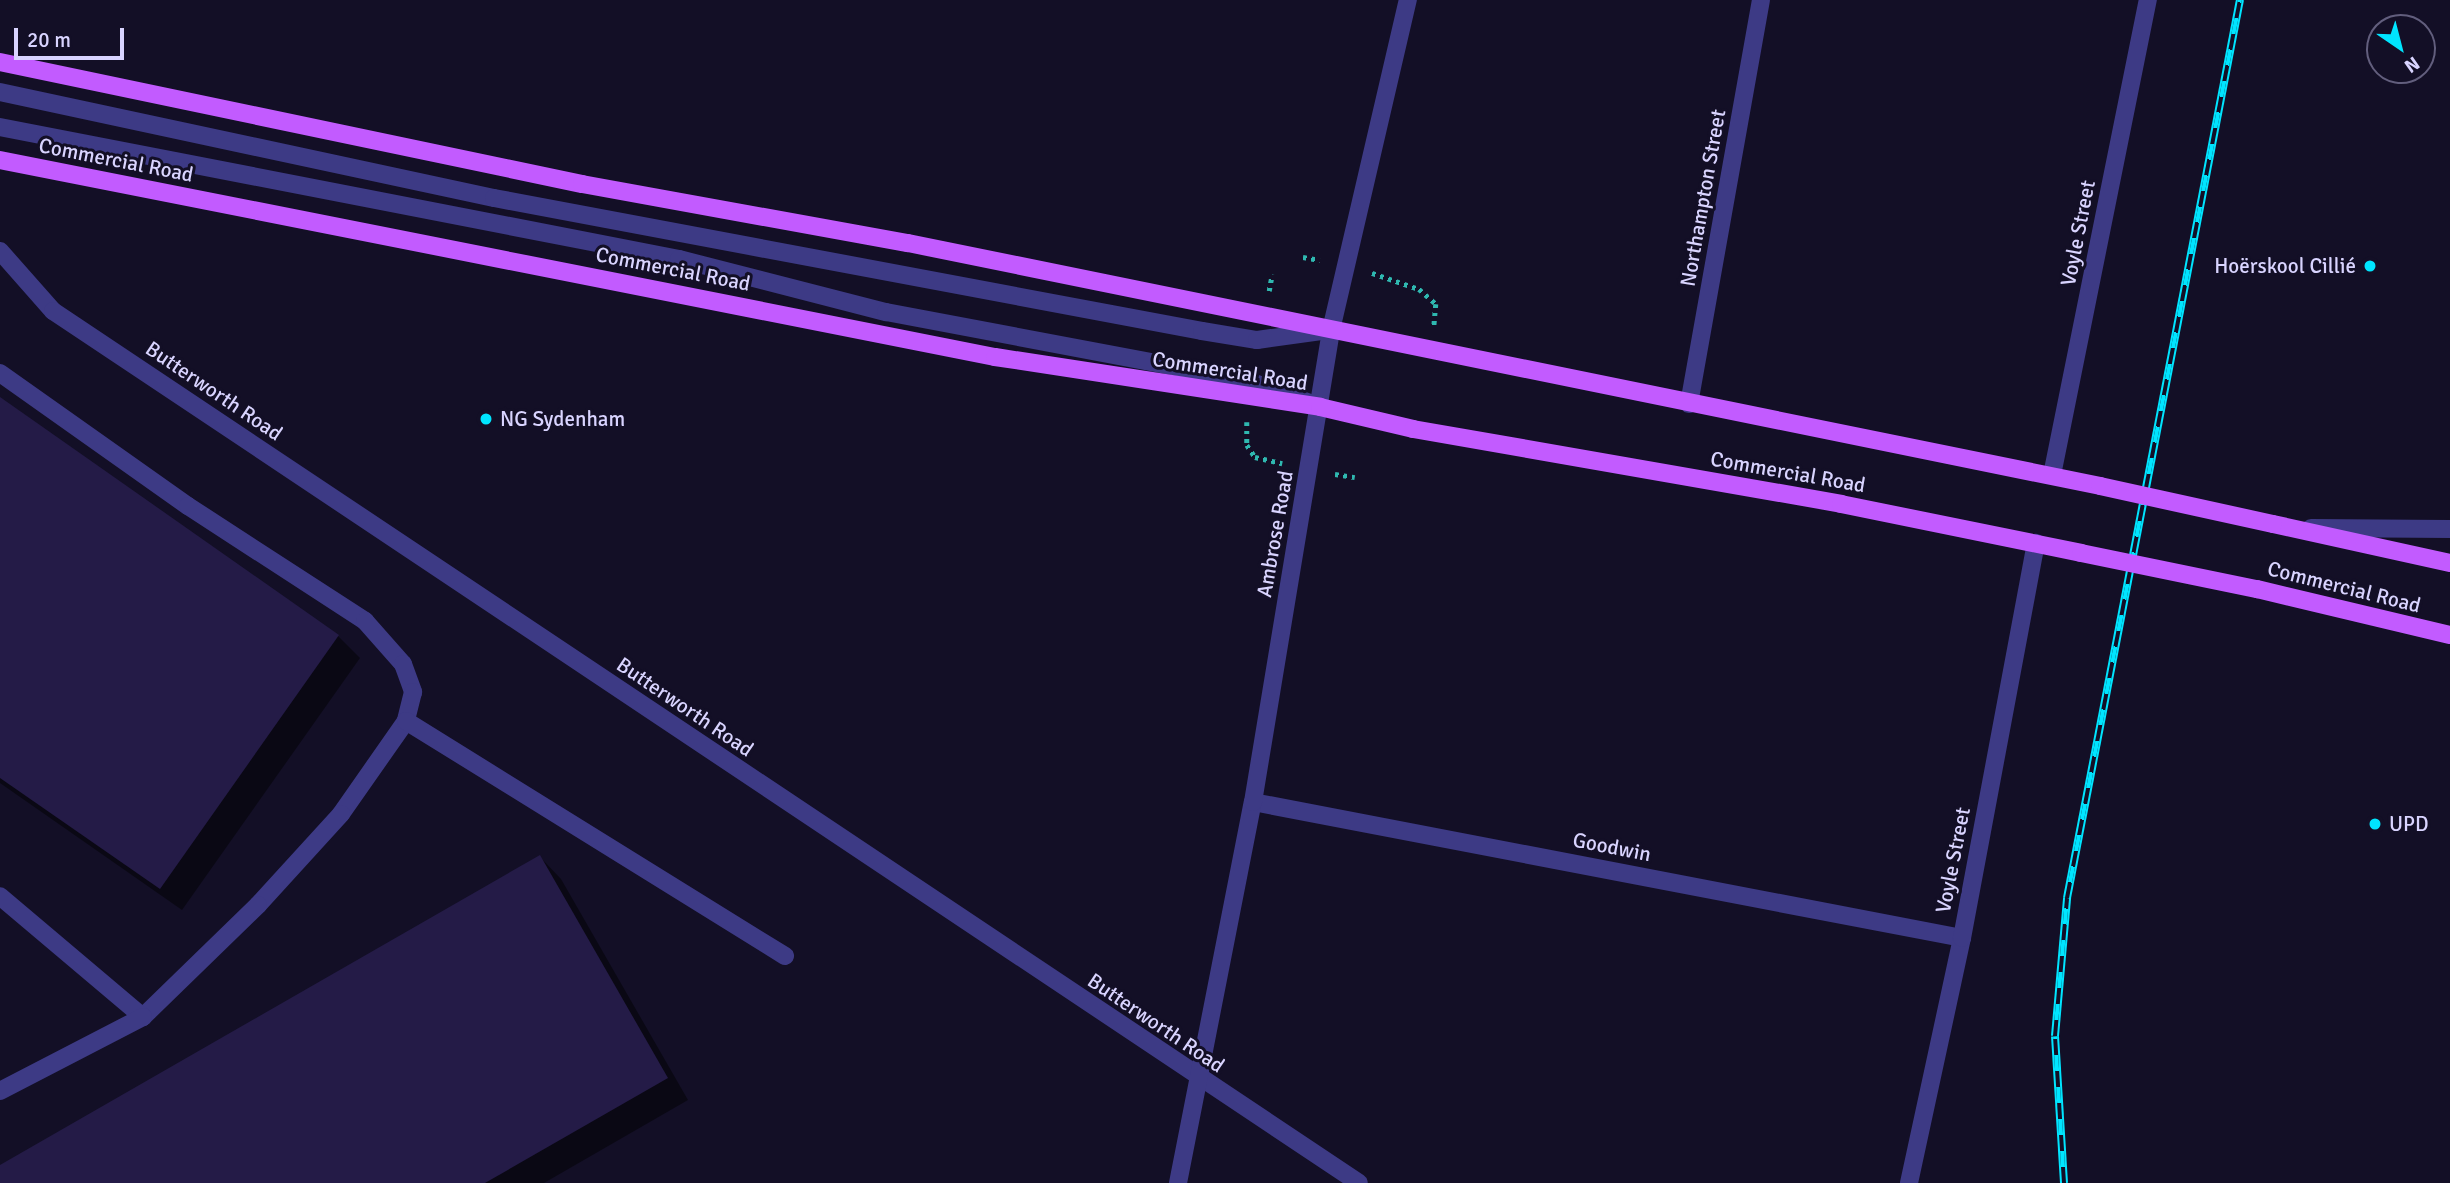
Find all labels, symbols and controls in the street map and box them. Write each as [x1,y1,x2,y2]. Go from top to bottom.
scale bar [18,14,128,58]
north arrow [2366,14,2436,84]
text: 20 m [27,27,71,53]
text: N [2400,51,2424,78]
street label: Northampton Street [1675,107,1731,289]
street label: Commercial Road [37,133,195,187]
street label: Voyle Street [2055,178,2101,288]
street label: Commercial Road [594,242,752,296]
place label: Hoërskool Cillié [2214,253,2356,279]
marker: Hoërskool Cillié [2362,258,2378,274]
street label: Butterworth Road [141,336,287,446]
street label: Commercial Road [1151,346,1309,396]
place label: NG Sydenham [500,406,625,432]
marker: NG Sydenham [478,411,494,427]
street label: Commercial Road [1709,446,1867,498]
street label: Ambrose Road [1251,469,1299,599]
street label: Commercial Road [2265,556,2423,618]
street label: Butterworth Road [612,652,758,762]
street label: Voyle Street [1930,805,1976,915]
place label: UPD [2389,811,2429,837]
marker: UPD [2367,816,2383,832]
street label: Goodwin [1571,827,1653,867]
street label: Butterworth Road [1083,968,1229,1078]

